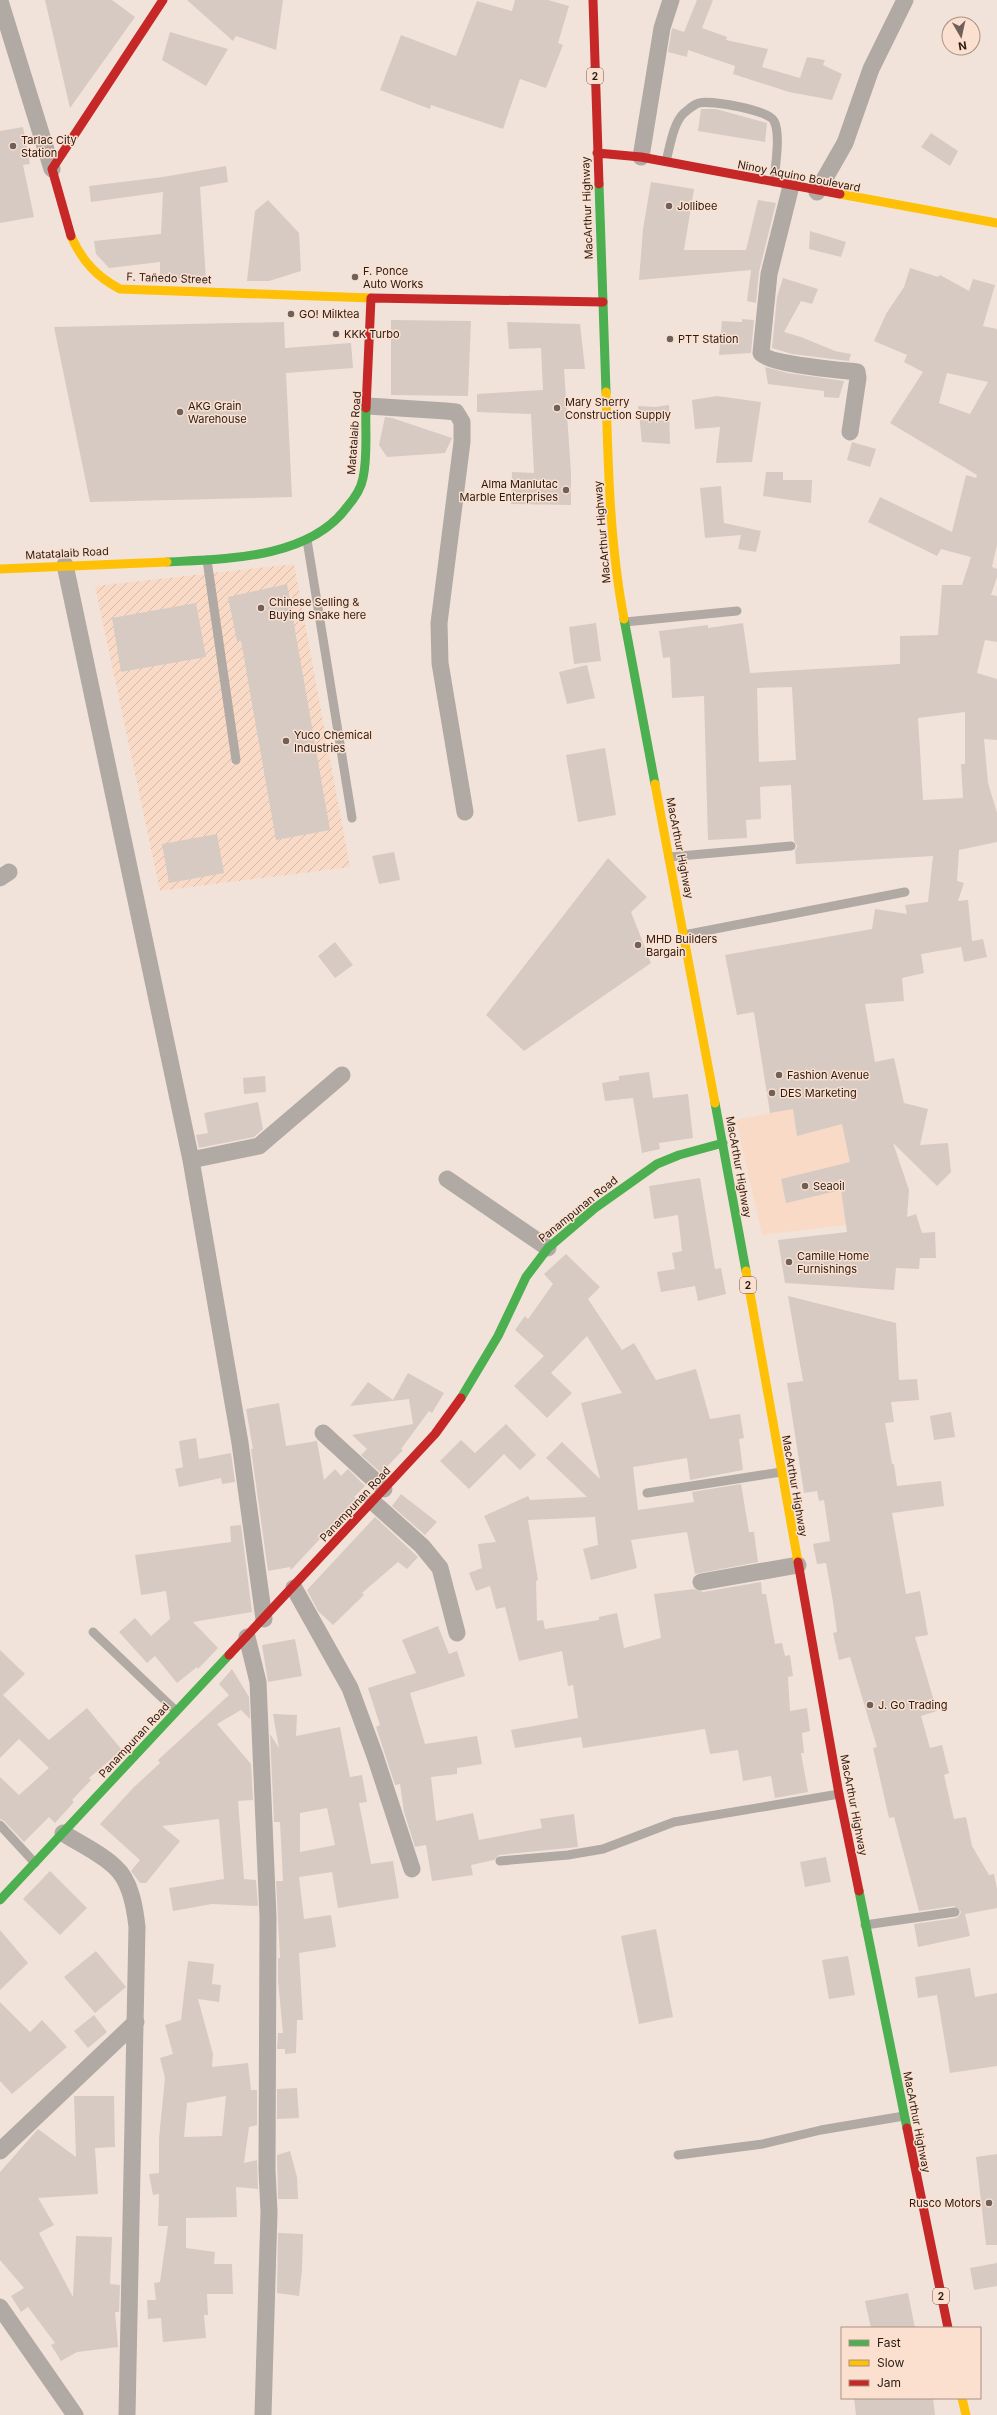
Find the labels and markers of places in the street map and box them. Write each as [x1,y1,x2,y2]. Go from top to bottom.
place label: Tarlac City Station [21,133,77,160]
marker: Tarlac City Station [8,141,18,151]
place label: Jollibee [677,199,717,213]
marker: Jollibee [664,201,674,211]
place label: F. Ponce Auto Works [363,264,424,291]
marker: F. Ponce Auto Works [350,272,360,282]
place label: GO! Milktea [299,307,359,321]
marker: GO! Milktea [286,309,296,319]
place label: KKK Turbo [344,327,400,341]
marker: KKK Turbo [331,329,341,339]
place label: PTT Station [678,332,739,346]
marker: PTT Station [665,334,675,344]
place label: Mary Sherry Construction Supply [565,395,671,422]
place label: AKG Grain Warehouse [188,399,247,426]
marker: Mary Sherry Construction Supply [552,403,562,413]
marker: AKG Grain Warehouse [175,407,185,417]
place label: Alma Manlutac Marble Enterprises [460,477,558,504]
marker: Alma Manlutac Marble Enterprises [561,485,571,495]
place label: Chinese Selling & Buying Snake here [269,595,366,622]
marker: Chinese Selling & Buying Snake here [256,603,266,613]
place label: Yuco Chemical Industries [294,728,372,755]
marker: Yuco Chemical Industries [281,736,291,746]
place label: MHD Builders Bargain [646,932,717,959]
marker: MHD Builders Bargain [633,940,643,950]
place label: Fashion Avenue [787,1068,869,1082]
marker: Fashion Avenue [774,1070,784,1080]
place label: DES Marketing [780,1086,857,1100]
marker: DES Marketing [767,1088,777,1098]
place label: Seaoil [813,1179,845,1193]
marker: Seaoil [800,1181,810,1191]
place label: Camille Home Furnishings [797,1249,869,1276]
marker: Camille Home Furnishings [784,1257,794,1267]
place label: J. Go Trading [878,1698,948,1712]
marker: J. Go Trading [865,1700,875,1710]
place label: Rusco Motors [909,2196,981,2210]
marker: Rusco Motors [984,2198,994,2208]

